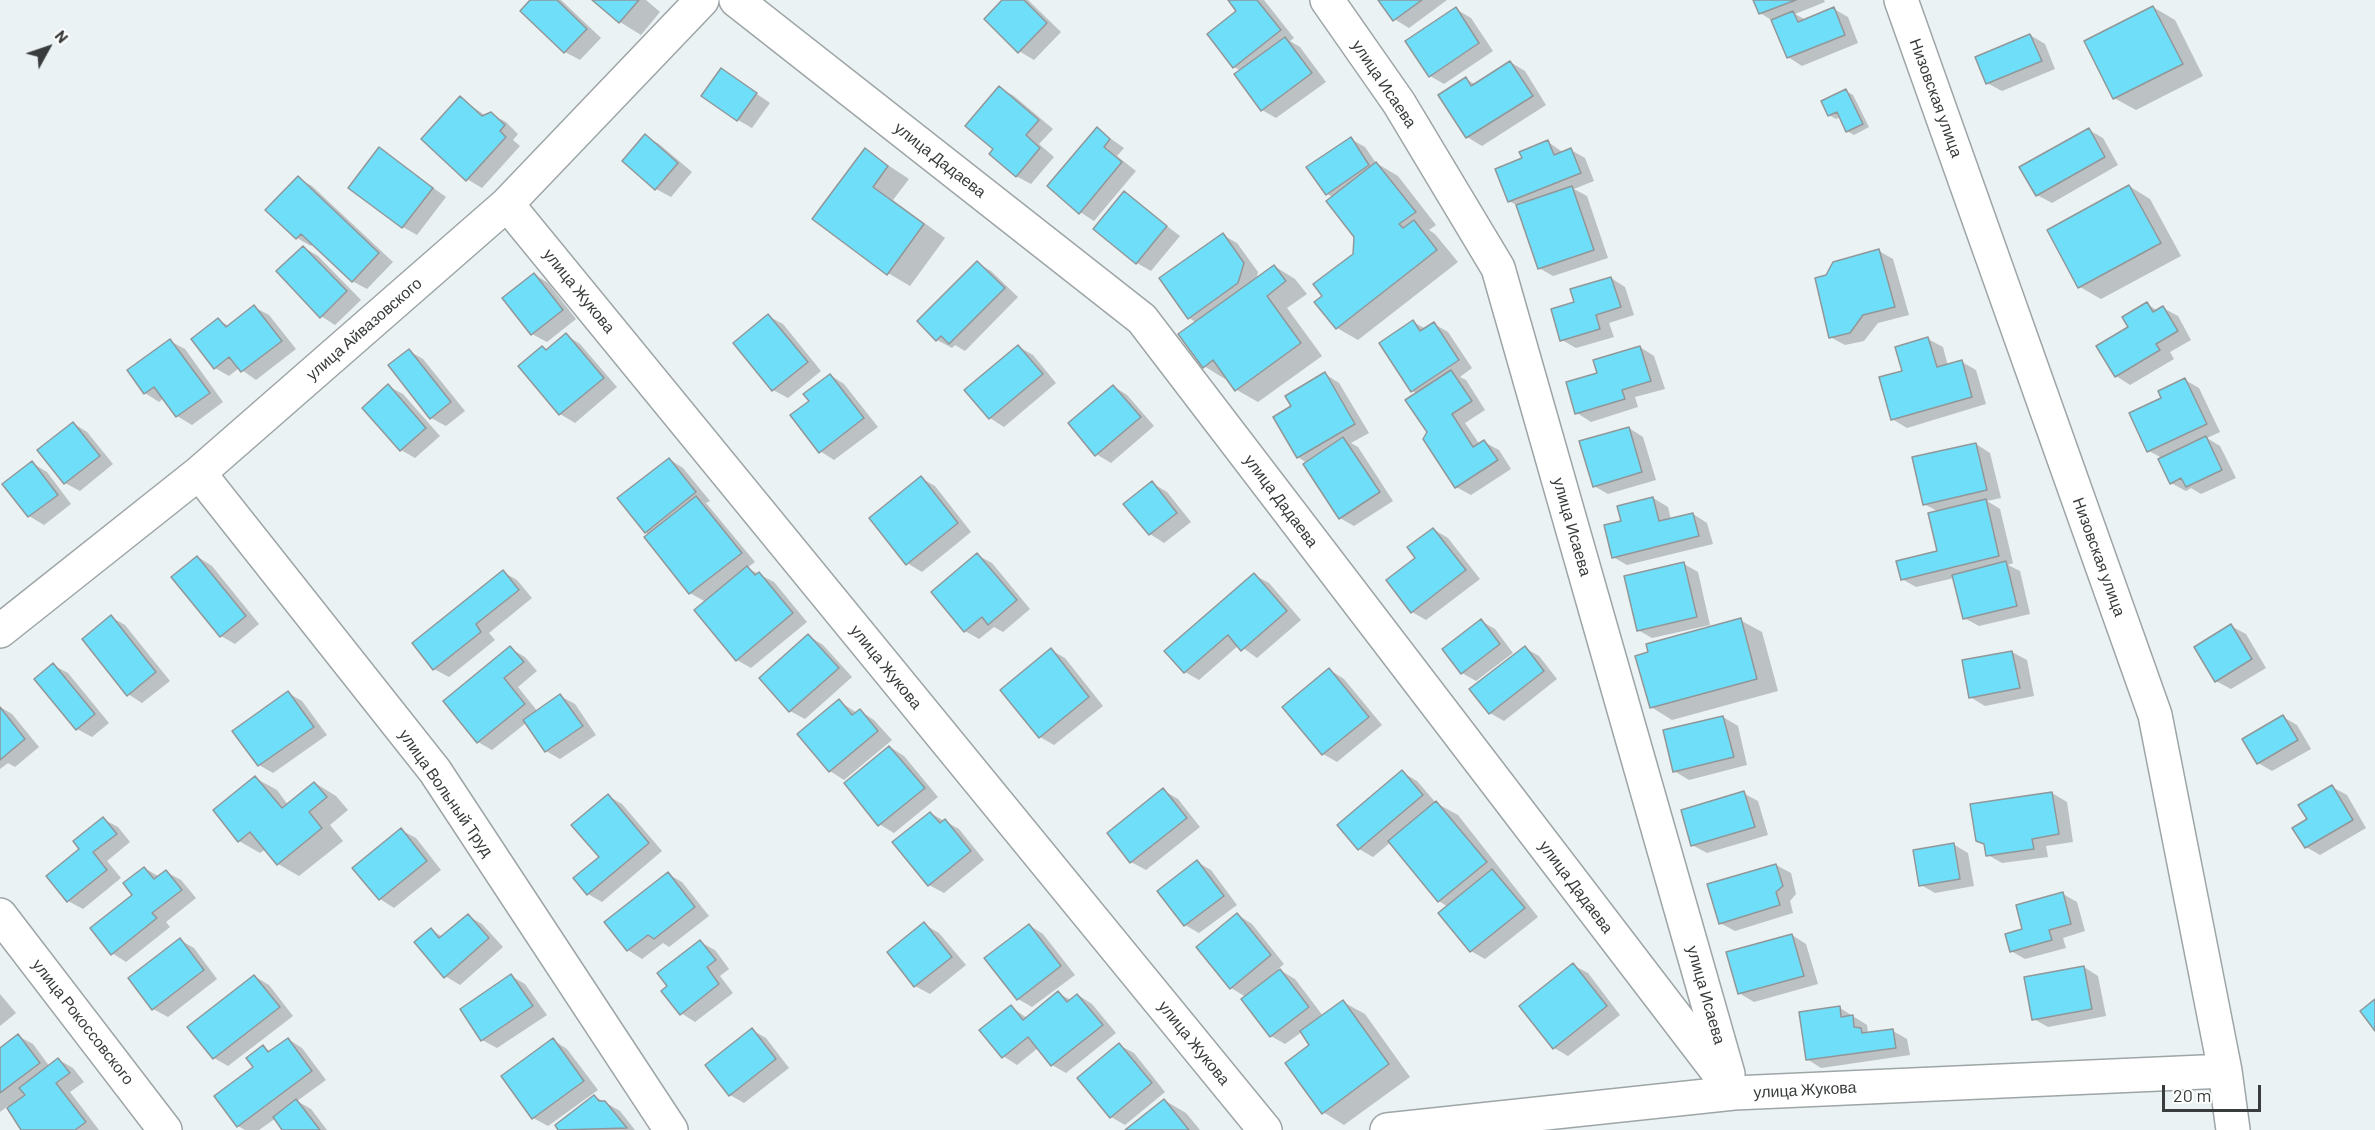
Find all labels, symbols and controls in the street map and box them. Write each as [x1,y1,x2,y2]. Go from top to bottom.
north arrow [18,18,78,78]
text: N [51,26,73,46]
street label: улица Исаева [1348,36,1420,132]
street label: Низовская улица [1906,36,1966,160]
street label: улица Дадаева [890,118,990,202]
street label: улица Жукова [539,245,619,337]
street label: улица Айвазовского [302,274,426,384]
street label: улица Дадаева [1240,451,1322,551]
street label: улица Исаева [1549,475,1595,579]
street label: Низовская улица [2069,495,2129,619]
street label: улица Жукова [846,621,926,713]
street label: улица Вольный Труд [395,726,497,860]
street label: улица Дадаева [1535,837,1617,937]
street label: улица Исаева [1683,943,1729,1047]
street label: улица Рокоссовского [28,955,138,1089]
street label: улица Жукова [1154,997,1234,1089]
scale bar [2165,1073,2264,1111]
street label: улица Жукова [1753,1078,1857,1102]
text: 20 m [2173,1084,2211,1106]

